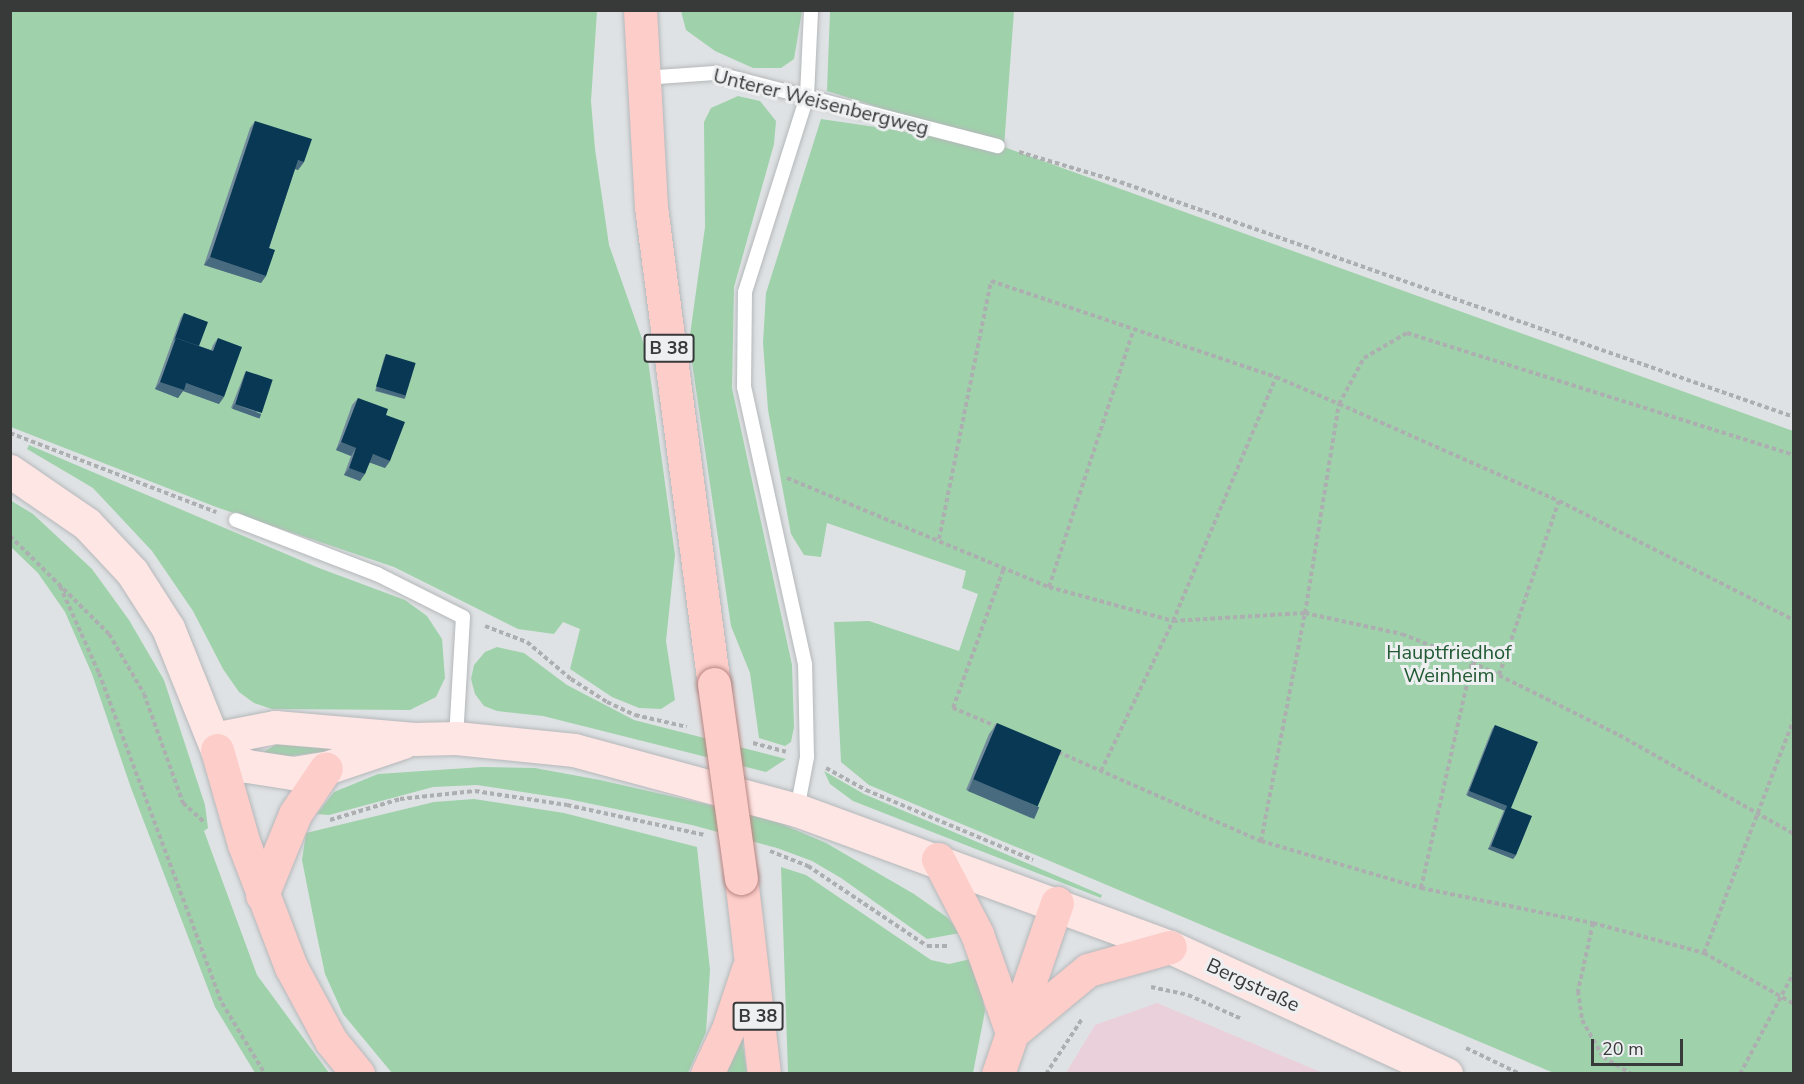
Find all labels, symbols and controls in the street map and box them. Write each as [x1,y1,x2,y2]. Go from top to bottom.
street label: Unterer Weisenbergweg [711,64,931,140]
road number: B 38 [644,333,694,363]
park label: Hauptfriedhof Weinheim [1386,640,1512,687]
street label: Bergstraße [1203,953,1303,1017]
road number: B 38 [732,1001,783,1031]
scale bar [1594,1027,1686,1065]
text: 20 m [1602,1037,1644,1061]

